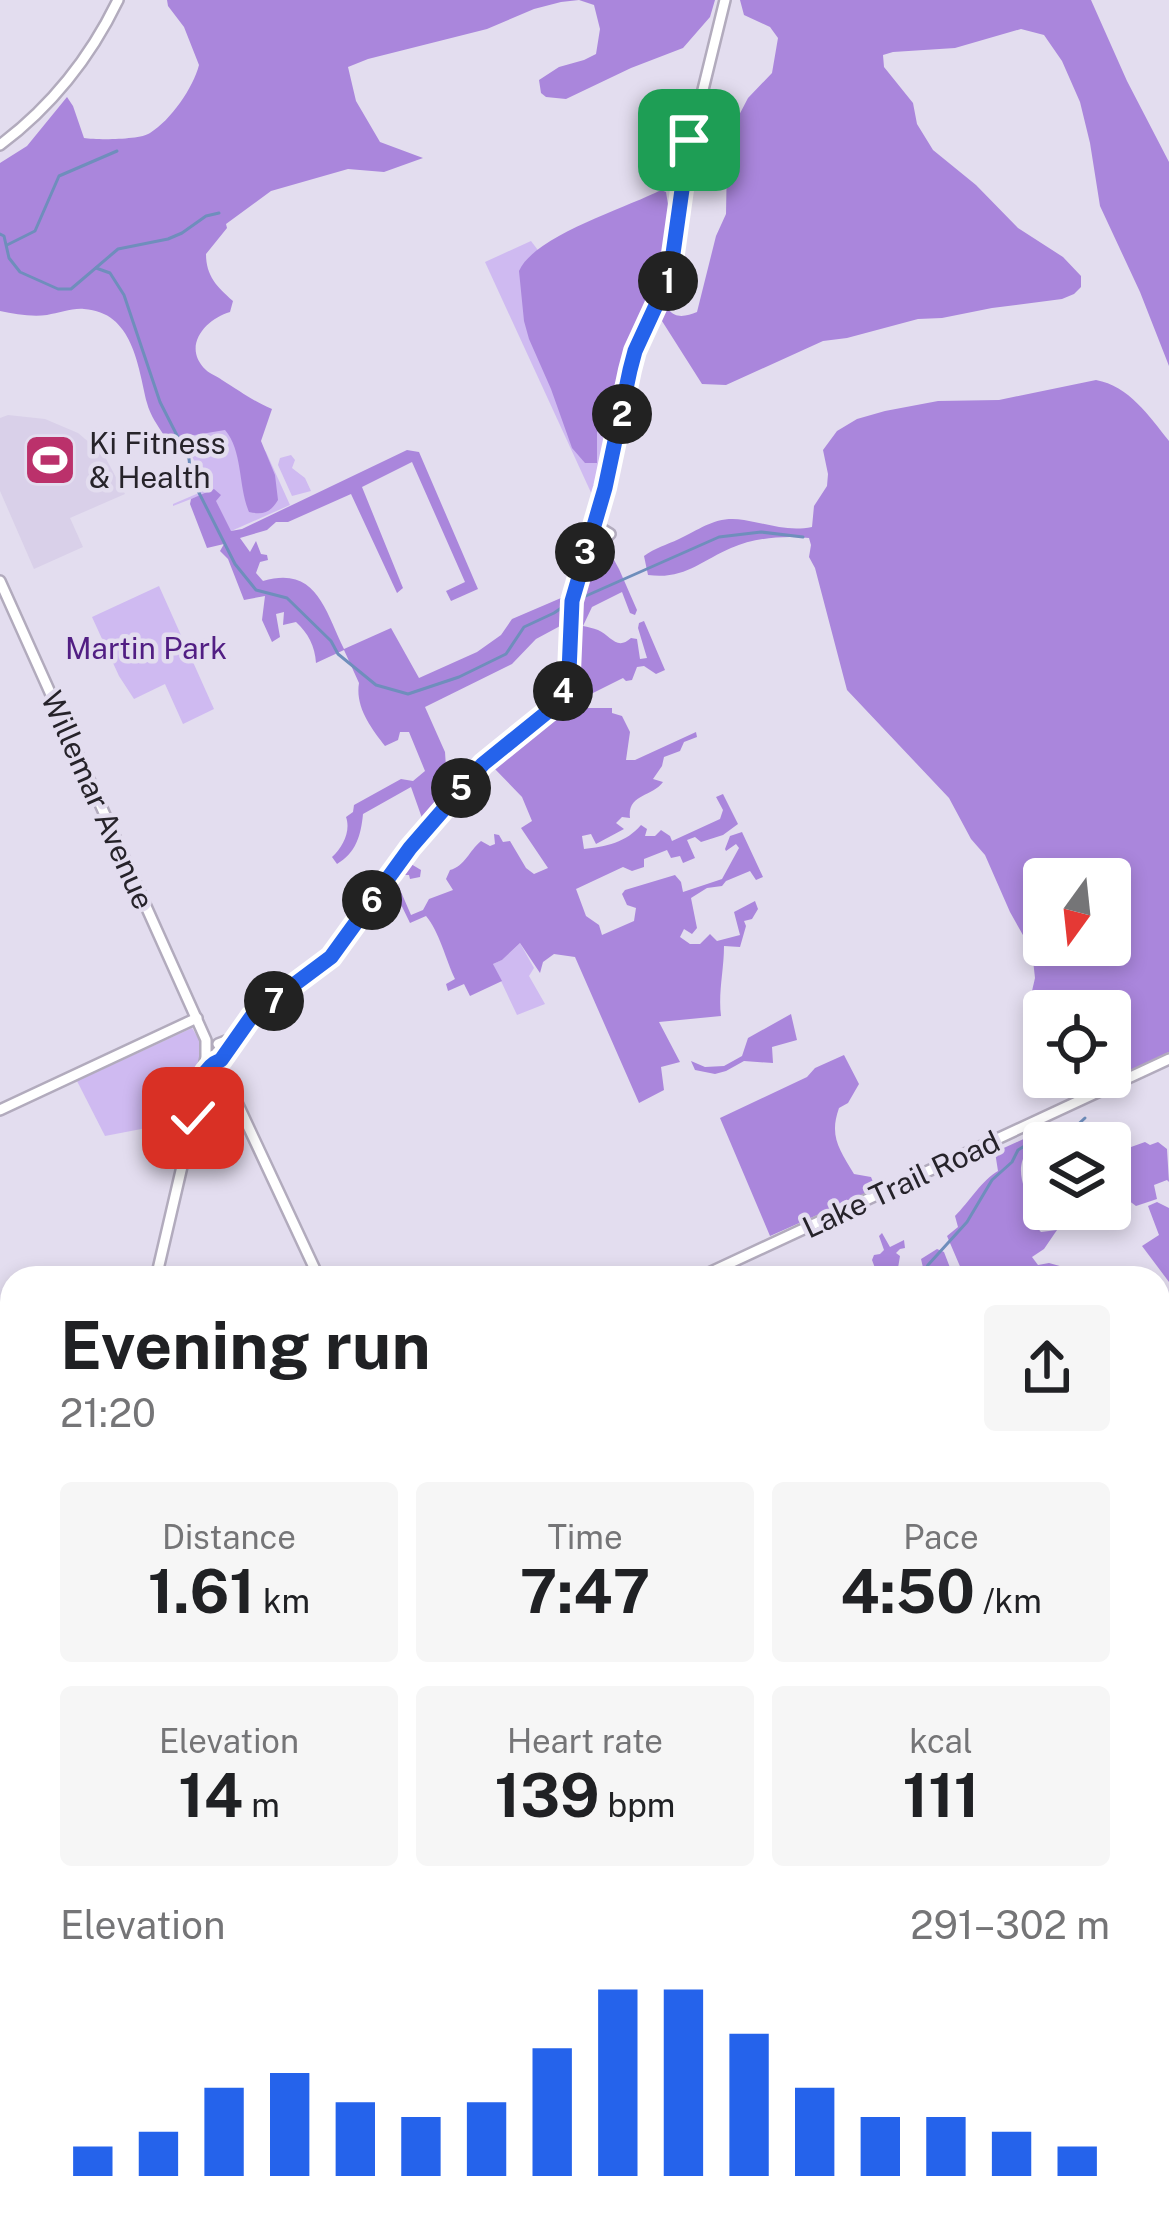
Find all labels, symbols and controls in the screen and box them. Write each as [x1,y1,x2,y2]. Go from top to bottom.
pin [638,89,740,191]
icon: arrive [656,107,722,173]
pin: 1 [638,251,698,311]
text: 1 [661,262,675,300]
pin: 2 [592,384,652,444]
text: 2 [612,395,632,433]
place label: Ki Fitness & Health [89,425,226,495]
sports icon: Ki Fitness & Health [22,432,78,488]
pin: 3 [555,522,615,582]
text: 3 [574,533,596,571]
park label: Martin Park [65,630,227,666]
pin: 4 [533,661,593,721]
text: 4 [552,672,574,710]
street label: Willemar Avenue [34,685,162,915]
pin: 5 [431,758,491,818]
text: 5 [450,769,472,807]
north arrow [1023,858,1131,966]
map controls [1023,858,1131,1230]
pin: 6 [342,870,402,930]
text: 6 [361,881,383,919]
pin: 7 [244,971,304,1031]
text: 7 [264,982,284,1020]
button: locate [1023,990,1131,1098]
pin [142,1067,244,1169]
icon: check [160,1085,226,1151]
button: layers [1023,1122,1131,1230]
street label: Lake Trail Road [797,1123,1005,1245]
button: share [984,1305,1110,1431]
text: Evening run [60,1306,431,1384]
text: 21:20 [60,1390,156,1436]
text: Distance [162,1518,296,1556]
text: Time [547,1518,623,1556]
text: Pace [903,1518,979,1556]
text: 1.61 [148,1556,255,1627]
text: 7:47 [520,1556,650,1627]
text: 4:50 [840,1556,975,1627]
text: km [255,1582,310,1620]
text: /km [975,1582,1042,1620]
text: Elevation [159,1722,299,1760]
text: Heart rate [507,1722,663,1760]
text: kcal [909,1722,973,1760]
text: 14 [178,1760,243,1831]
text: 139 [495,1760,600,1831]
text: 111 [902,1760,980,1831]
text: m [243,1786,280,1824]
text: bpm [600,1786,675,1824]
text: Elevation [60,1902,226,1948]
text: 291–302 m [910,1902,1110,1948]

